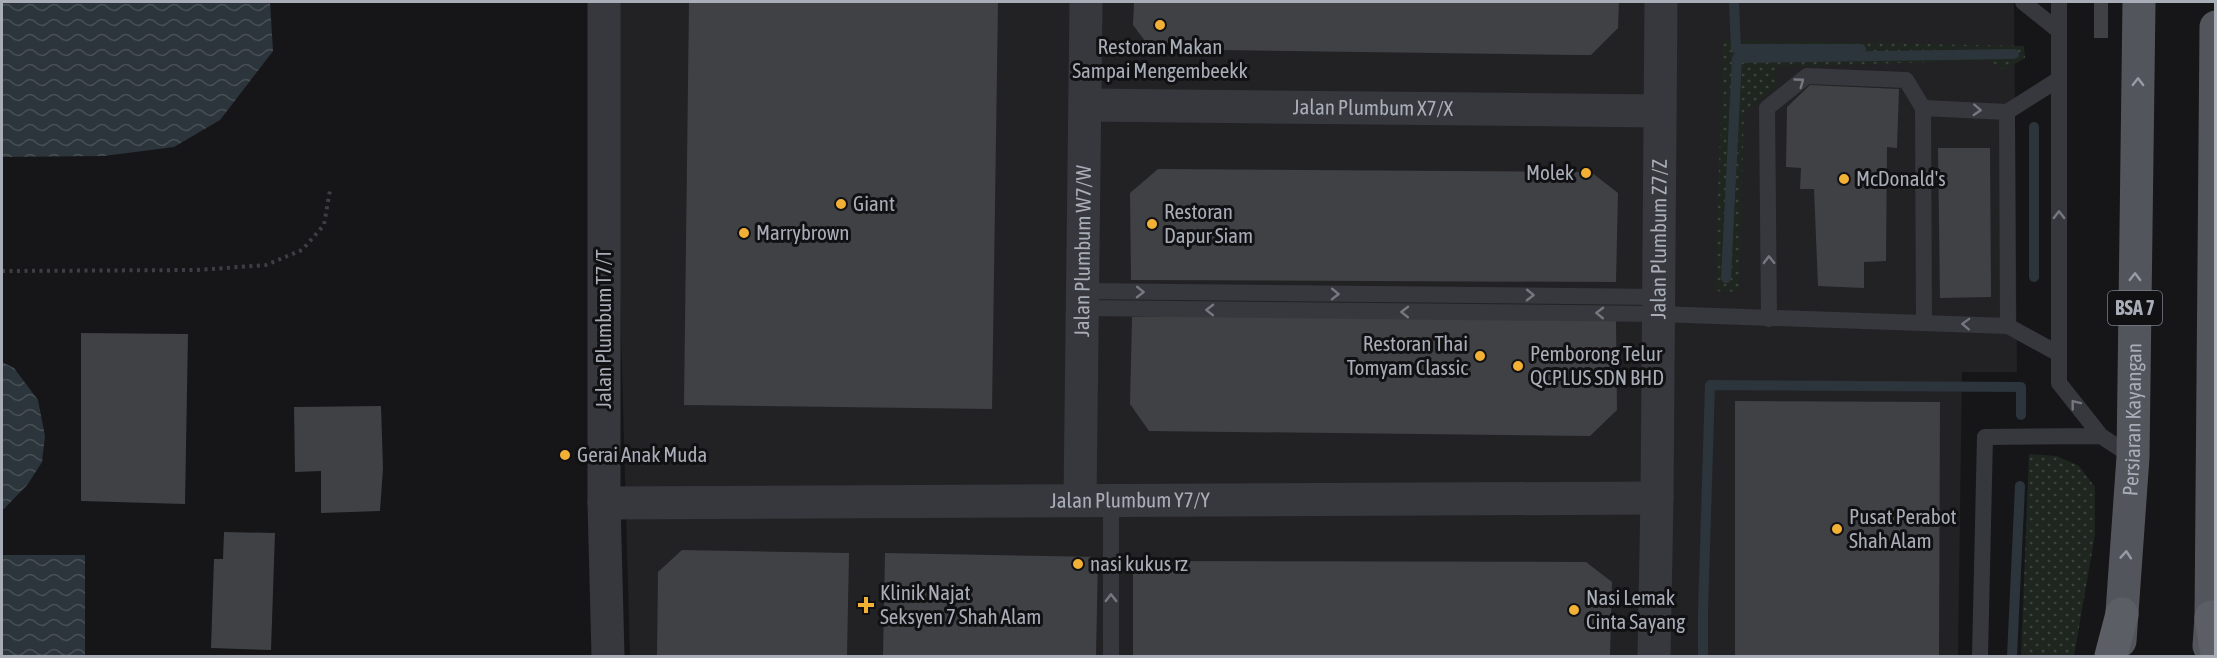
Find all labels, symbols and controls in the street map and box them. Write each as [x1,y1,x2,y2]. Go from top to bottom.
marker: Restoran Makan Sampai Mengembeekk [1153,18,1167,32]
place label: Restoran Makan Sampai Mengembeekk [1072,34,1248,82]
one-way arrow [2132,77,2144,86]
one-way arrow [1793,78,1804,89]
street label: Jalan Plumbum X7/X [1293,94,1454,120]
one-way arrow [1973,104,1982,117]
street label: Jalan Plumbum Z7/Z [1645,159,1671,319]
place label: Molek [1526,160,1574,184]
street label: Jalan Plumbum W7/W [1069,164,1095,337]
marker: Molek [1579,166,1593,180]
place label: McDonald's [1856,166,1946,190]
marker: McDonald's [1837,172,1851,186]
place label: Giant [853,191,895,215]
marker: Giant [834,197,848,211]
place label: Restoran Dapur Siam [1164,199,1253,247]
one-way arrow [2053,210,2065,219]
marker: Restoran Dapur Siam [1145,217,1159,231]
place label: Marrybrown [756,220,849,244]
marker: Marrybrown [737,226,751,240]
street label: Jalan Plumbum T7/T [591,249,615,409]
one-way arrow [1762,256,1775,265]
one-way arrow [2129,272,2142,281]
one-way arrow [1136,286,1145,298]
one-way arrow [1331,288,1340,300]
one-way arrow [1526,289,1535,302]
road number: BSA 7 [2108,291,2162,325]
one-way arrow [1205,304,1214,316]
one-way arrow [1400,305,1409,318]
one-way arrow [1595,307,1604,319]
one-way arrow [1961,318,1970,331]
place label: Restoran Thai Tomyam Classic [1347,331,1468,379]
place label: Pemborong Telur QCPLUS SDN BHD [1530,341,1664,389]
street label: Persiaran Kayangan [2117,343,2146,497]
marker: Restoran Thai Tomyam Classic [1473,349,1487,363]
marker: Pemborong Telur QCPLUS SDN BHD [1511,359,1525,373]
one-way arrow [2072,400,2083,411]
place label: Gerai Anak Muda [577,442,707,466]
marker: Gerai Anak Muda [558,448,572,462]
street label: Jalan Plumbum Y7/Y [1050,487,1211,512]
place label: Pusat Perabot Shah Alam [1849,504,1957,552]
marker: Pusat Perabot Shah Alam [1830,522,1844,536]
place label: nasi kukus rz [1090,551,1188,575]
one-way arrow [2119,551,2132,560]
marker: nasi kukus rz [1071,557,1085,571]
place label: Klinik Najat Seksyen 7 Shah Alam [880,580,1041,628]
place label: Nasi Lemak Cinta Sayang [1586,585,1685,633]
one-way arrow [1105,594,1117,603]
marker: Klinik Najat Seksyen 7 Shah Alam [857,596,875,614]
marker: Nasi Lemak Cinta Sayang [1567,603,1581,617]

